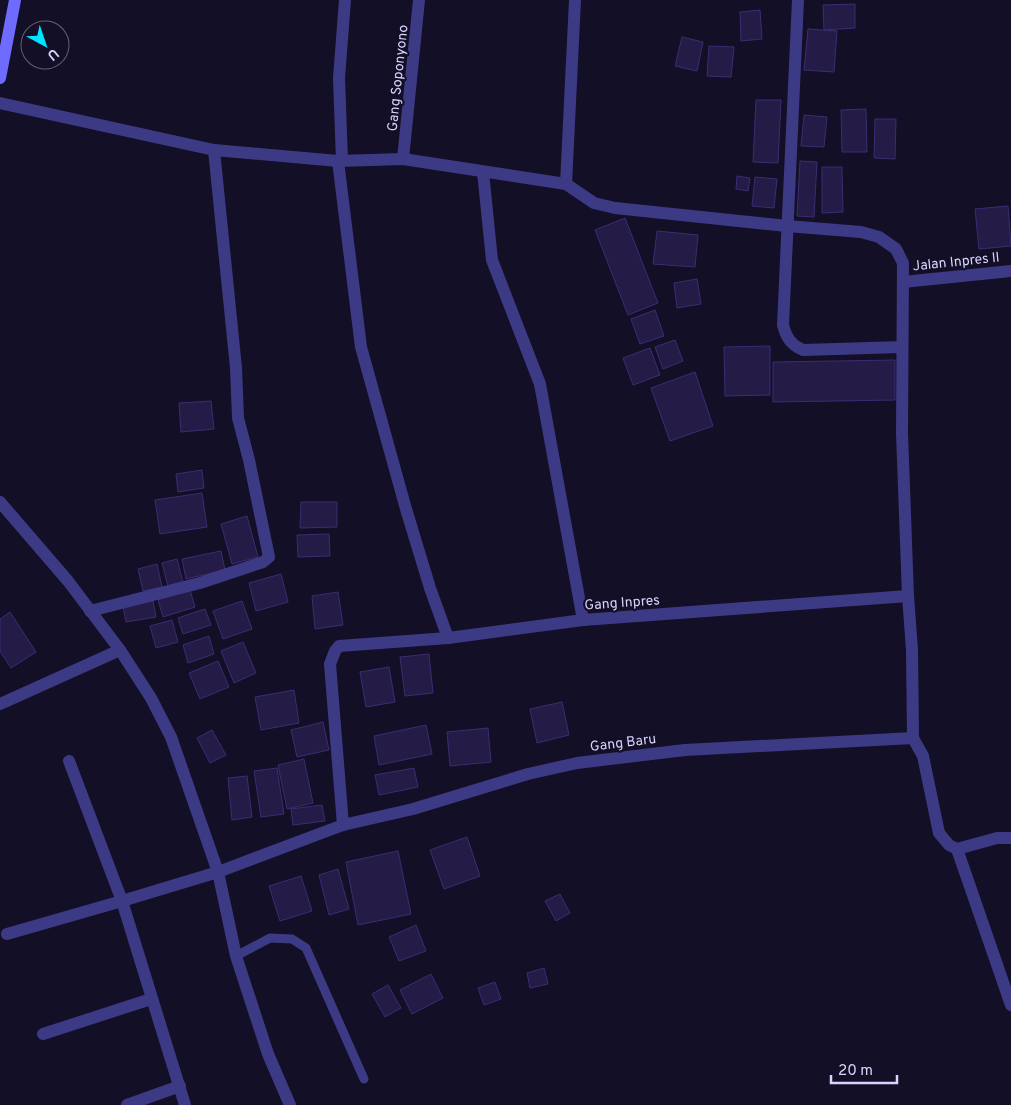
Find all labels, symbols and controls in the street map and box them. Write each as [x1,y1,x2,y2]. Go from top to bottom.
north arrow [20,20,70,70]
street label: Gang Soponyono [384,24,413,132]
text: U [43,44,62,64]
street label: Jalan Inpres II [912,249,1001,276]
street label: Gang Inpres [584,592,660,615]
street label: Gang Baru [589,731,657,756]
scale bar [831,1052,897,1084]
text: 20 m [838,1062,873,1081]

